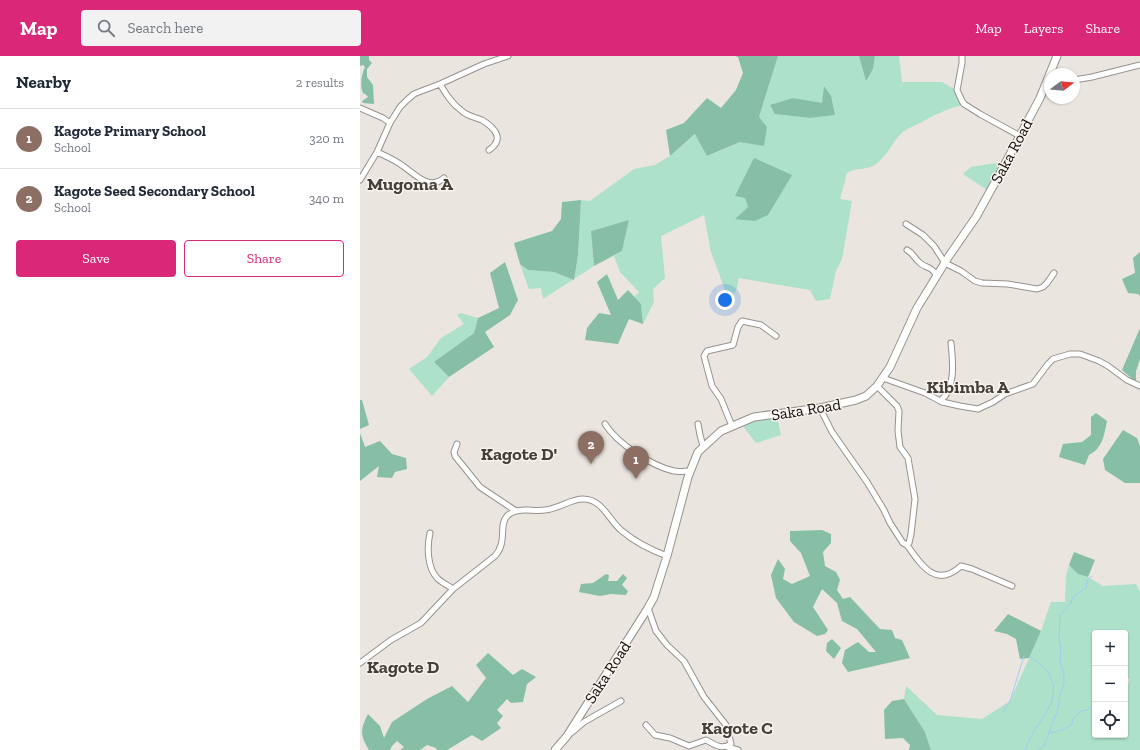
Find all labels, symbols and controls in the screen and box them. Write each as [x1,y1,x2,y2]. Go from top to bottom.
search box [81,10,361,46]
text: Map [20,17,57,40]
icon: search [95,17,117,39]
text: Search here [127,19,203,37]
text: Map [975,20,1002,37]
text: Layers [1024,20,1063,37]
text: Share [1085,20,1120,37]
north arrow [1044,68,1080,104]
text: Nearby [16,72,71,92]
text: 2 results [296,75,344,90]
street label: Saka Road [987,116,1036,187]
text: Kagote Primary School [54,122,206,140]
text: 1 [26,131,32,146]
text: 320 m [309,131,344,146]
text: School [54,140,91,155]
district label: Mugoma A [367,173,454,195]
text: Kagote Seed Secondary School [54,182,255,200]
text: 2 [26,191,32,206]
text: 340 m [309,191,344,206]
text: School [54,200,91,215]
button: Save [16,240,176,277]
button: Share [184,240,344,277]
your location [715,290,735,310]
district label: Kibimba A [927,376,1010,398]
street label: Saka Road [770,395,843,424]
pin: 2 [578,431,604,464]
district label: Kagote D' [481,443,557,465]
pin: 1 [623,446,649,479]
map controls [1092,630,1128,738]
button: + [1092,630,1128,666]
street label: Saka Road [580,637,635,707]
district label: Kagote D [367,656,440,678]
button: − [1092,666,1128,702]
button: locate [1092,702,1128,738]
district label: Kagote C [701,717,773,739]

